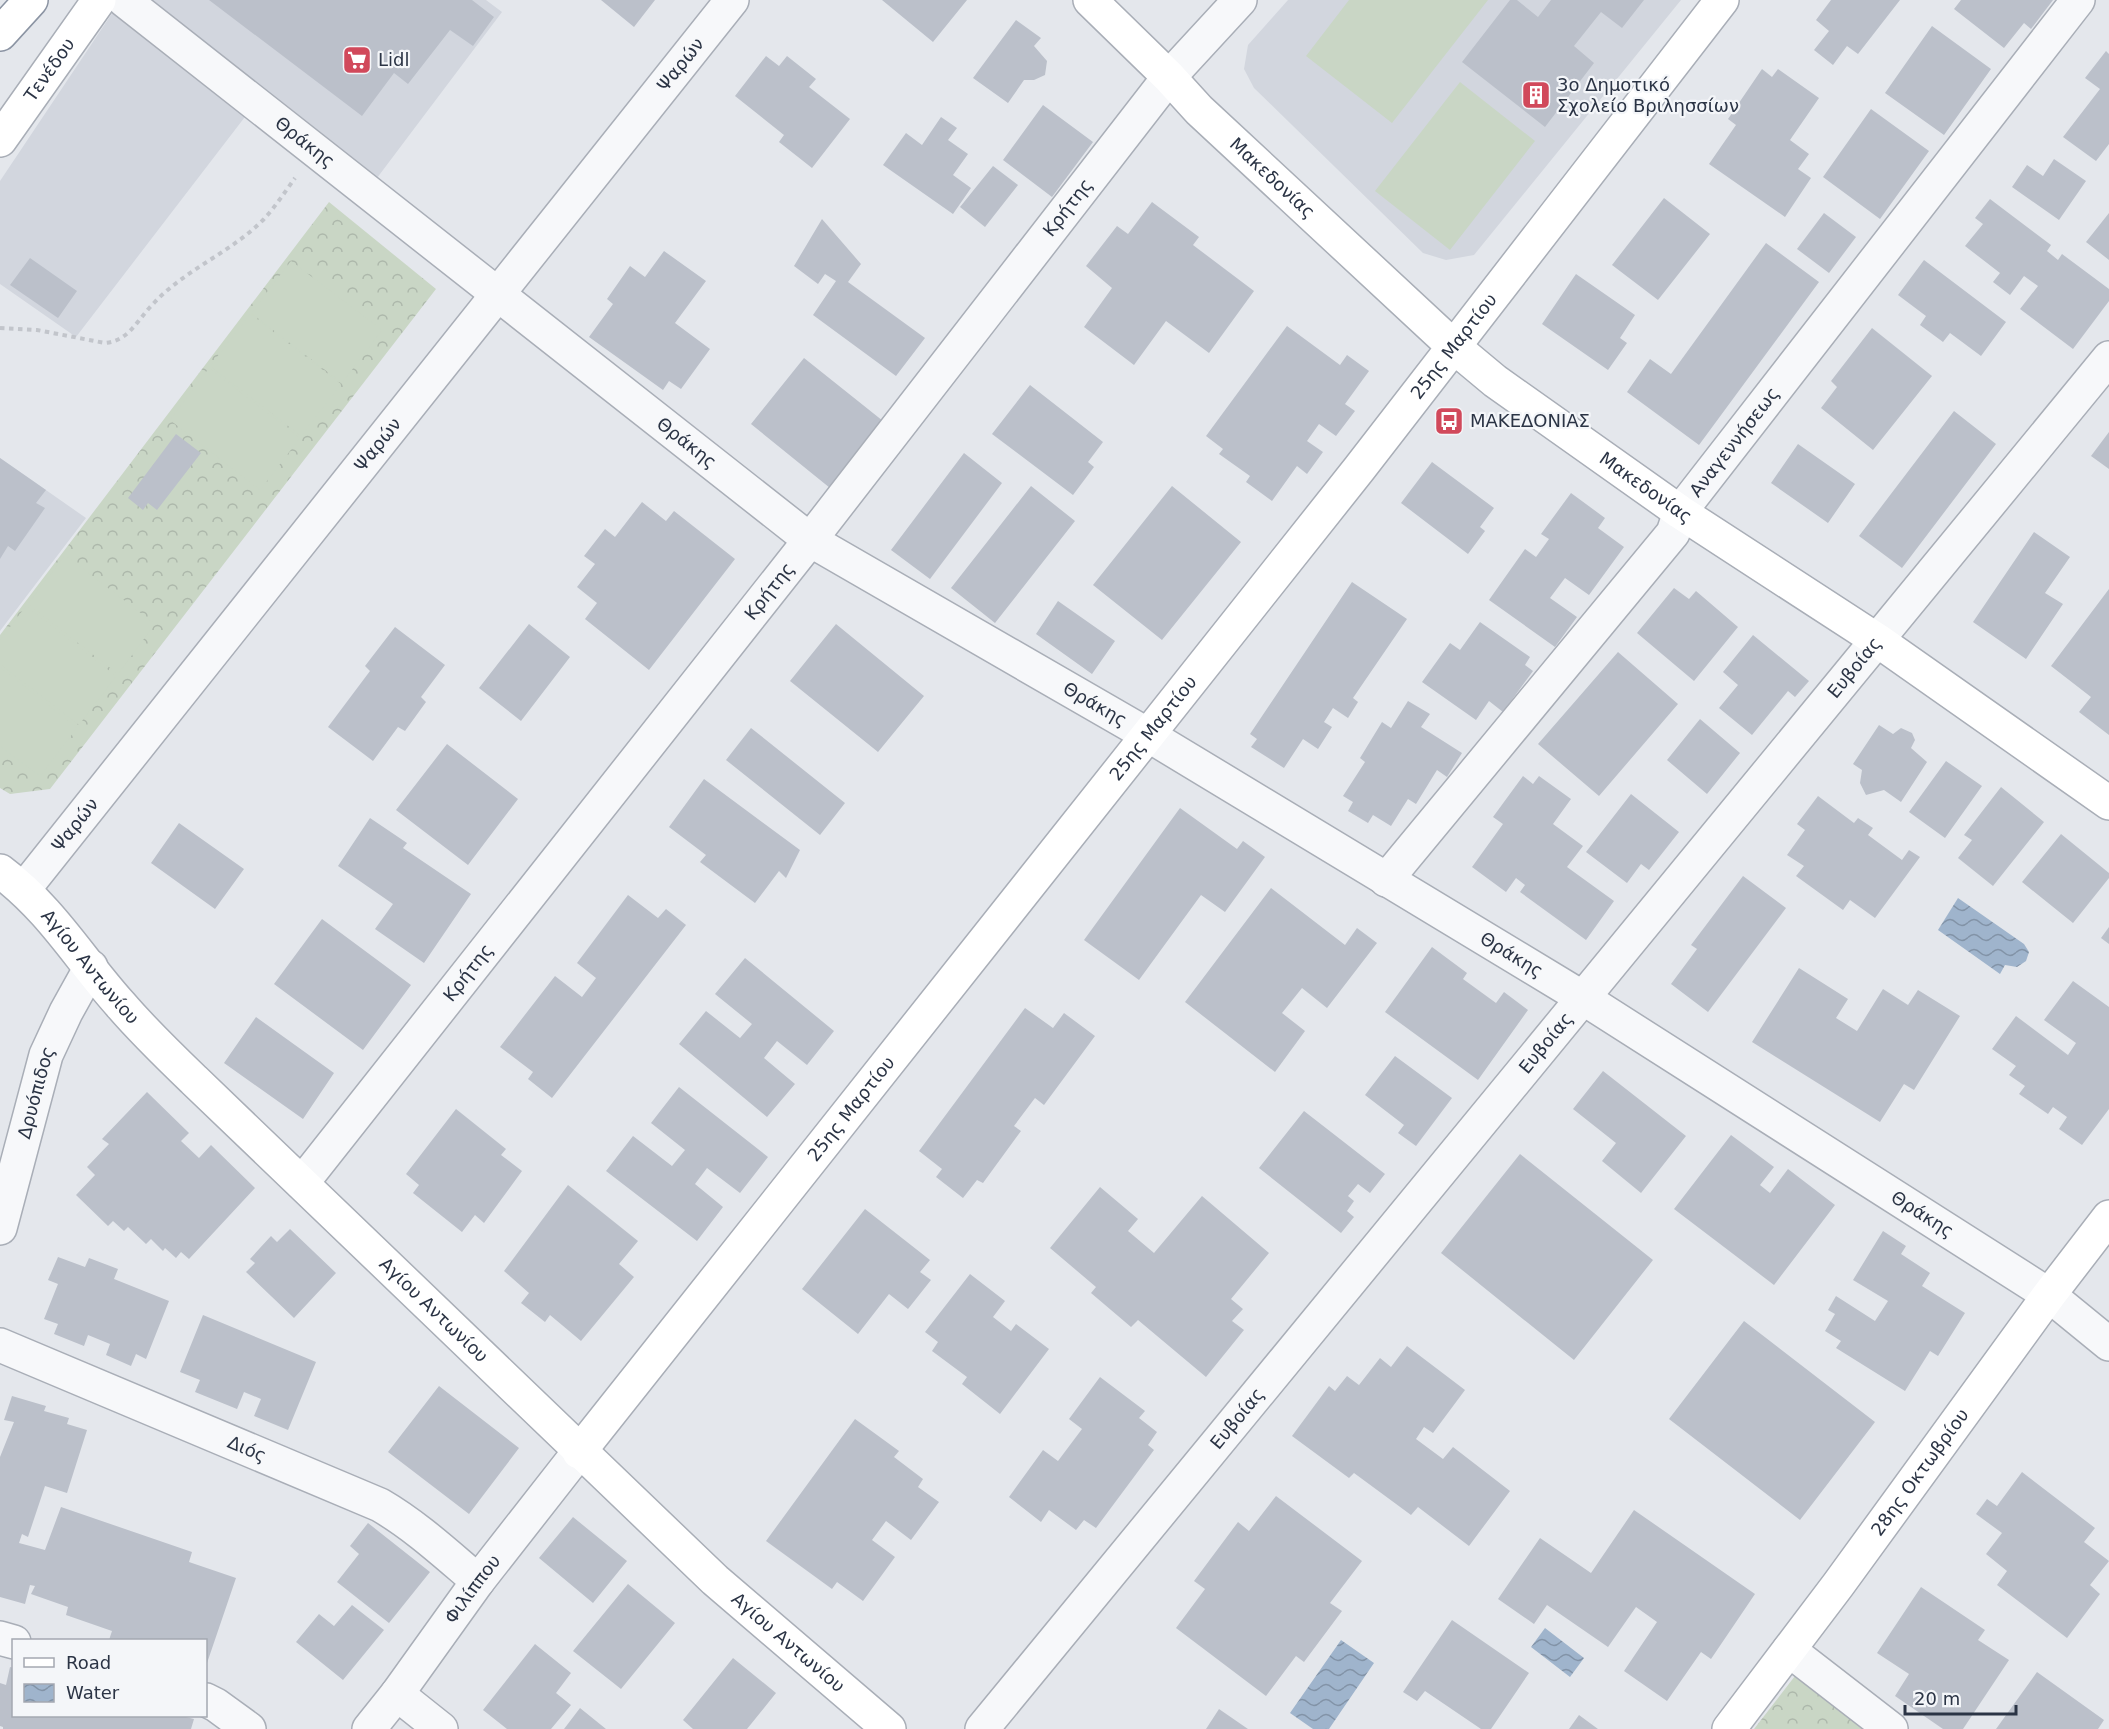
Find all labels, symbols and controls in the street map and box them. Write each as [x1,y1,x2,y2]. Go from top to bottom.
street label: Ψαρών [653,33,708,95]
street label: Τενέδου [19,34,79,106]
supermarket icon: Lidl [341,44,373,76]
place label: Lidl [378,49,409,70]
place label: 3ο Δημοτικό Σχολείο Βριλησσίων [1557,74,1739,116]
building icon: 3ο Δημοτικό Σχολείο Βριλησσίων [1520,79,1552,111]
street label: Θράκης [271,112,339,172]
street label: Μακεδονίας [1226,133,1320,222]
street label: Κρήτης [1038,174,1096,240]
street label: 25ης Μαρτίου [1406,289,1501,403]
street label: Αναγεννήσεως [1685,383,1783,501]
bus stop icon: ΜΑΚΕΔΟΝΙΑΣ [1433,405,1465,437]
place label: ΜΑΚΕΔΟΝΙΑΣ [1470,410,1590,431]
street label: Ψαρών [350,413,405,475]
street label: Θράκης [653,413,721,472]
street label: Μακεδονίας [1596,447,1696,527]
street label: Κρήτης [740,558,798,624]
street label: Ευβοίας [1823,632,1885,702]
street label: 25ης Μαρτίου [1105,671,1201,784]
street label: Θράκης [1060,677,1131,731]
street label: Ψαρών [47,794,102,856]
street label: Αγίου Αντωνίου [37,905,144,1028]
street label: Θράκης [1476,927,1547,981]
street label: Κρήτης [439,939,497,1005]
street label: Ευβοίας [1514,1008,1577,1078]
street label: Δρυόπιδος [13,1043,59,1141]
street label: 25ης Μαρτίου [803,1052,899,1165]
street label: Θράκης [1887,1186,1958,1242]
street label: Αγίου Αντωνίου [376,1253,493,1366]
street label: Ευβοίας [1206,1383,1268,1453]
street label: 28ης Οκτωβρίου [1866,1404,1973,1540]
street label: Διός [225,1431,270,1466]
street label: Φιλίππου [440,1550,505,1627]
street label: Αγίου Αντωνίου [728,1588,849,1696]
legend [12,1639,207,1717]
text: Road [66,1652,111,1673]
scale bar [1905,1678,2016,1716]
text: Water [66,1682,120,1703]
text: 20 m [1914,1688,1960,1709]

